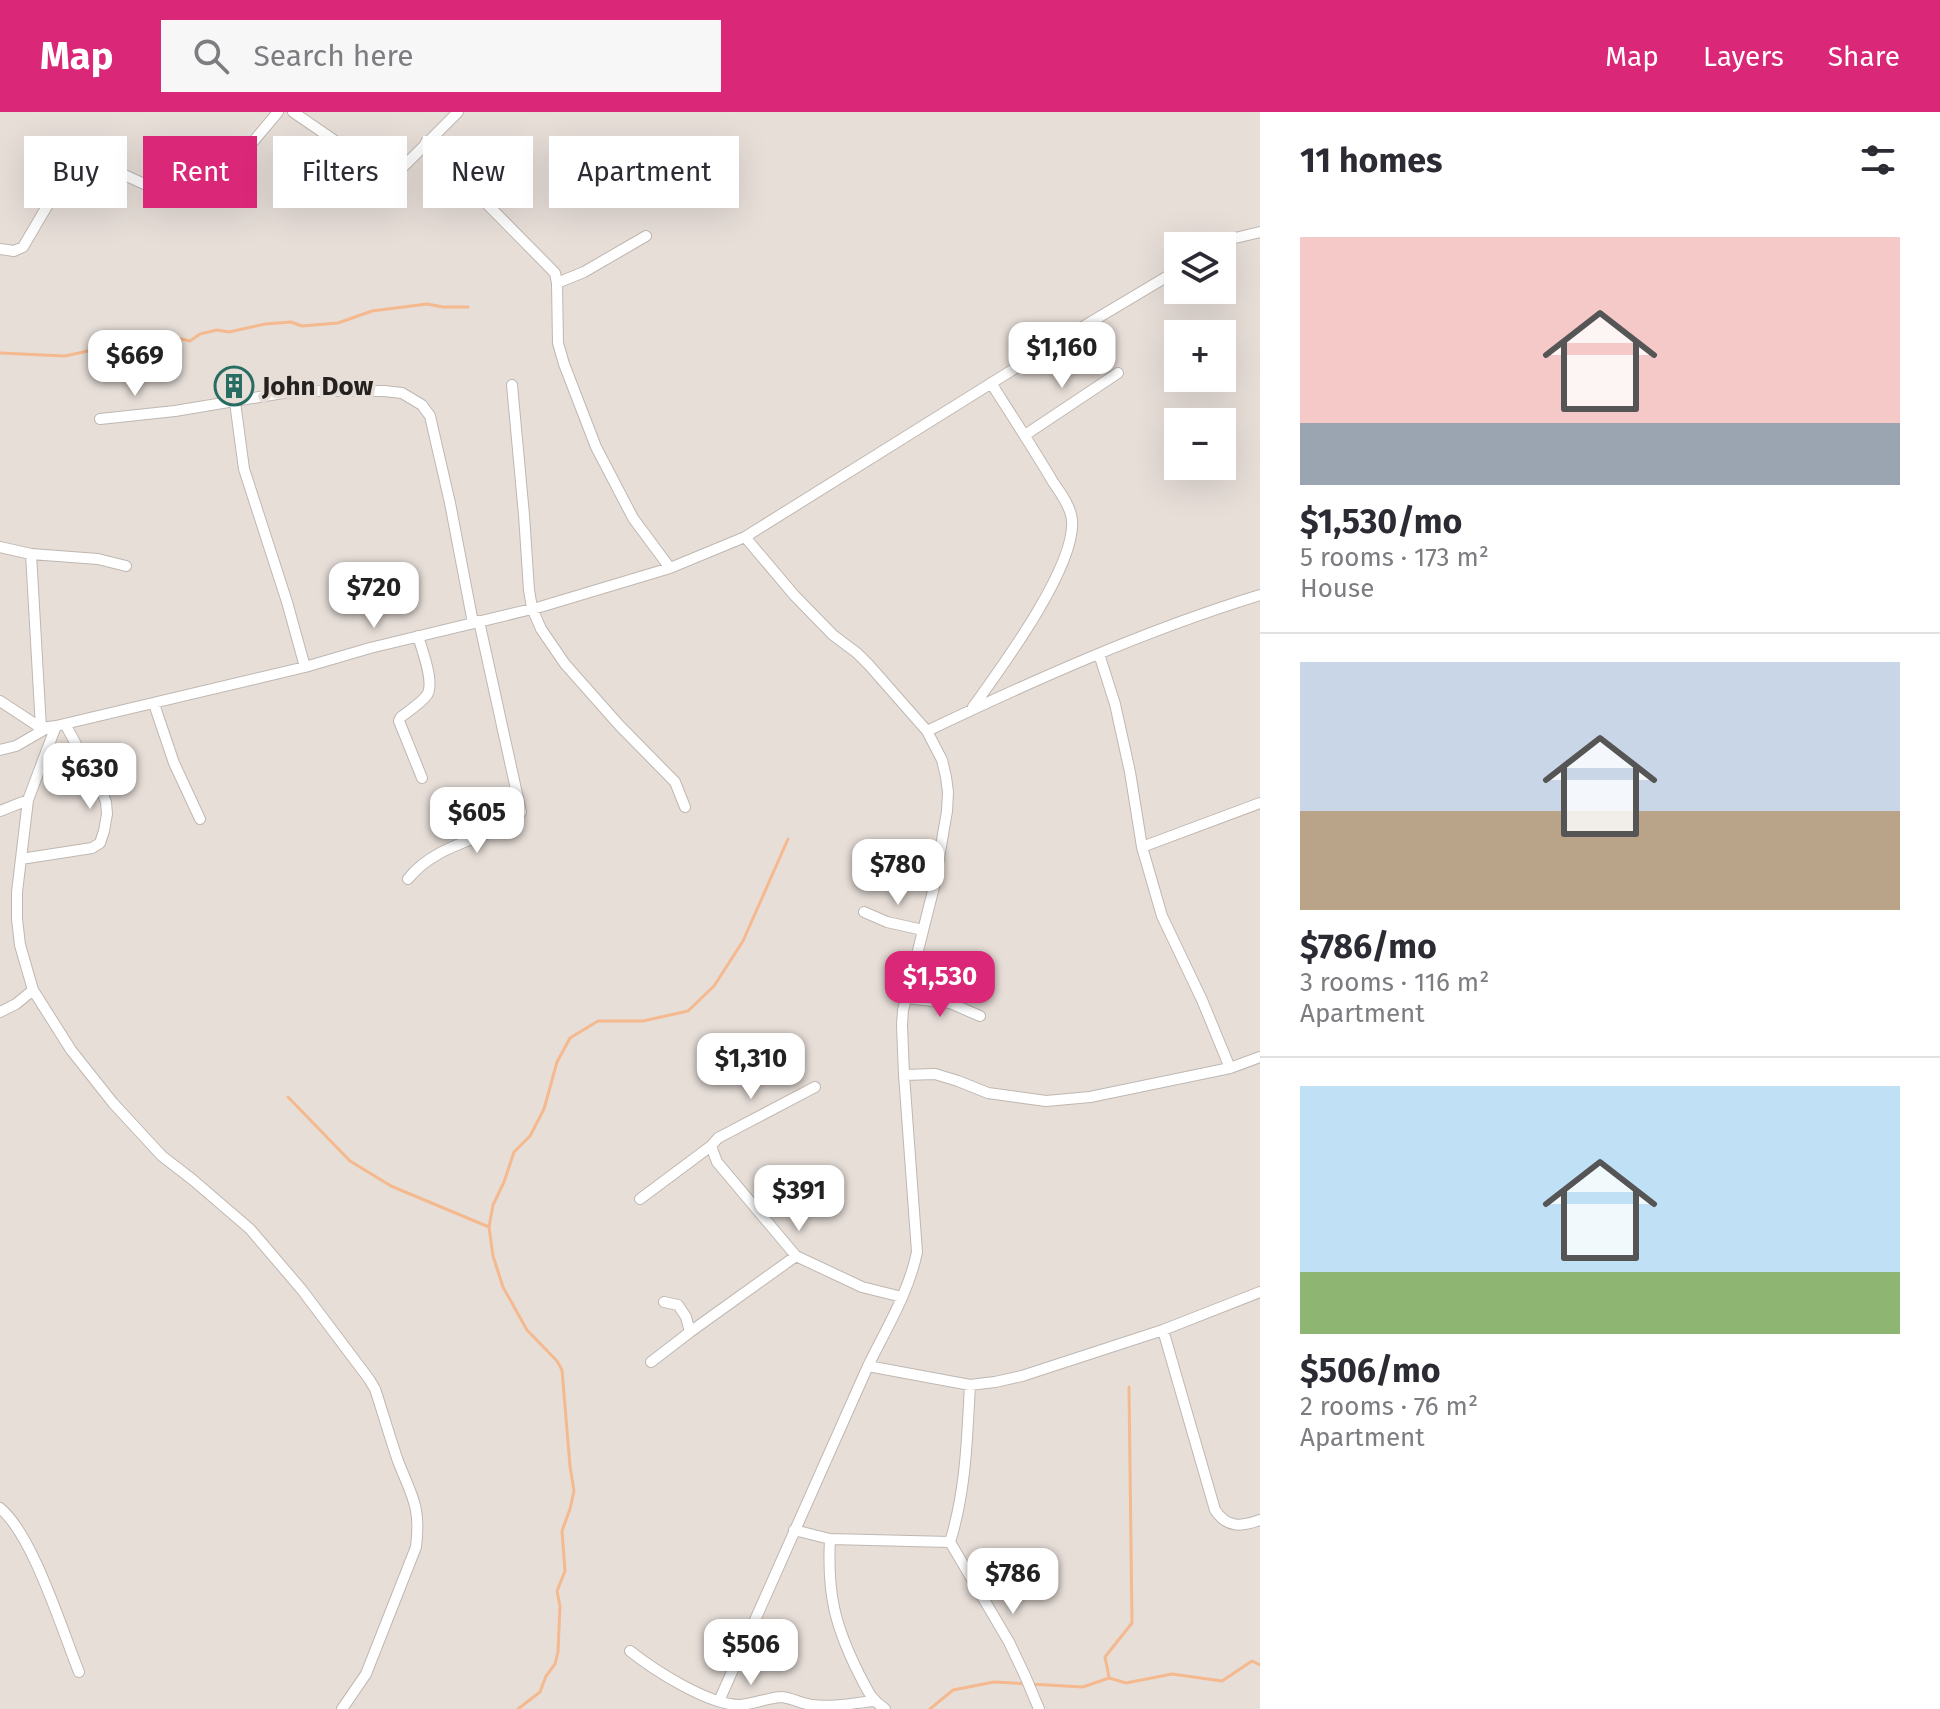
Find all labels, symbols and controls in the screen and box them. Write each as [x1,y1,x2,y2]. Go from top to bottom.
search box [161,20,721,92]
text: Map [40,33,113,79]
icon: search [189,34,233,78]
text: Search here [253,38,414,74]
text: Map [1605,40,1659,73]
text: Layers [1703,40,1784,73]
text: Share [1828,40,1900,73]
chip: Buy [24,136,127,208]
chip: Rent [143,136,257,208]
chip: Filters [273,136,407,208]
chip: New [423,136,533,208]
chip: Apartment [549,136,739,208]
icon: filters [1856,138,1900,182]
text: 11 homes [1300,140,1442,181]
map controls [1164,232,1236,480]
button: layers [1164,232,1236,304]
icon: home [1528,289,1672,433]
button: + [1164,320,1236,392]
pin: $1,160 [997,322,1127,390]
pin: $669 [88,330,182,398]
text: $1,160 [1027,332,1097,363]
text: $669 [106,340,164,371]
building icon: John Dow [213,365,255,407]
place label: John Dow [261,371,374,402]
button: − [1164,408,1236,480]
text: $1,530/mo [1300,501,1462,542]
text: 5 rooms · 173 m² [1300,542,1489,573]
pin: $720 [327,562,421,630]
text: $720 [347,572,401,603]
text: House [1300,573,1374,604]
icon: home [1528,714,1672,858]
pin: $630 [43,743,137,811]
text: $630 [61,753,119,784]
pin: $605 [430,787,524,855]
text: $605 [448,797,506,828]
pin: $780 [851,839,945,907]
text: $780 [870,849,926,880]
text: $786/mo [1300,926,1437,967]
pin: $1,530 [875,951,1005,1019]
text: $1,530 [903,961,977,992]
text: 3 rooms · 116 m² [1300,967,1489,998]
text: Apartment [1300,998,1425,1029]
pin: $1,310 [686,1033,816,1101]
text: $1,310 [715,1043,787,1074]
icon: home [1528,1138,1672,1282]
pin: $391 [752,1165,846,1233]
text: $391 [772,1175,826,1206]
text: $506/mo [1300,1350,1441,1391]
text: 2 rooms · 76 m² [1300,1391,1478,1422]
text: Apartment [1300,1422,1425,1453]
pin: $786 [966,1548,1060,1616]
text: $786 [985,1558,1041,1589]
pin: $506 [704,1619,798,1687]
text: $506 [722,1629,780,1660]

